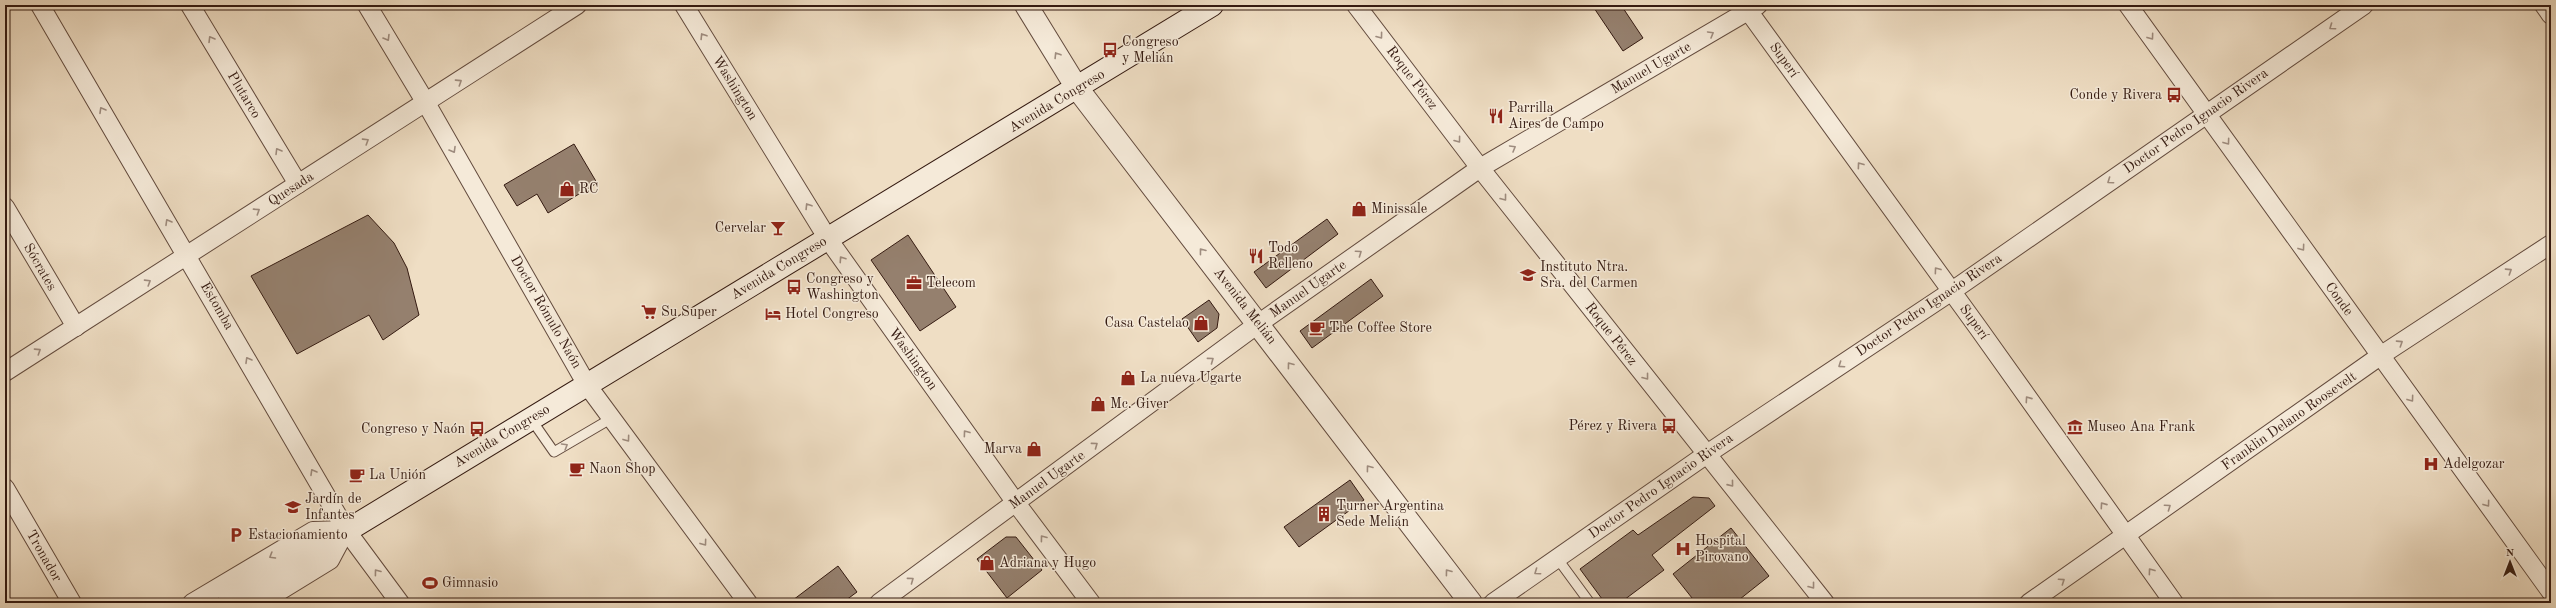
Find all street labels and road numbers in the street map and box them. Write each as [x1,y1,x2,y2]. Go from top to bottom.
street label: Manuel Ugarte [1609,40,1693,96]
street label: Superí [1767,40,1801,80]
street label: Roque Pérez [1384,44,1440,112]
street label: Washington [710,53,760,123]
street label: Doctor Pedro Ignacio Rivera [2121,66,2271,176]
street label: Avenida Congreso [1007,67,1107,135]
street label: Plutarco [225,69,263,121]
street label: Quesada [266,169,316,209]
street label: Avenida Congreso [729,234,829,302]
street label: Sócrates [21,241,59,293]
street label: Doctor Pedro Ignacio Rivera [1854,251,2005,359]
street label: Doctor Rómulo Naón [508,253,584,371]
street label: Manuel Ugarte [1267,258,1349,320]
street label: Avenida Melián [1211,265,1279,347]
street label: Estomba [198,280,236,332]
street label: Conde [2322,280,2356,318]
street label: Roque Pérez [1582,300,1640,368]
street label: Superí [1957,302,1991,342]
street label: Washington [886,325,940,393]
street label: Franklin Delano Roosevelt [2219,369,2359,473]
street label: Avenida Congreso [452,402,552,470]
street label: Doctor Pedro Ignacio Rivera [1586,431,1736,541]
street label: Manuel Ugarte [1007,448,1087,512]
street label: Tronador [24,528,64,584]

